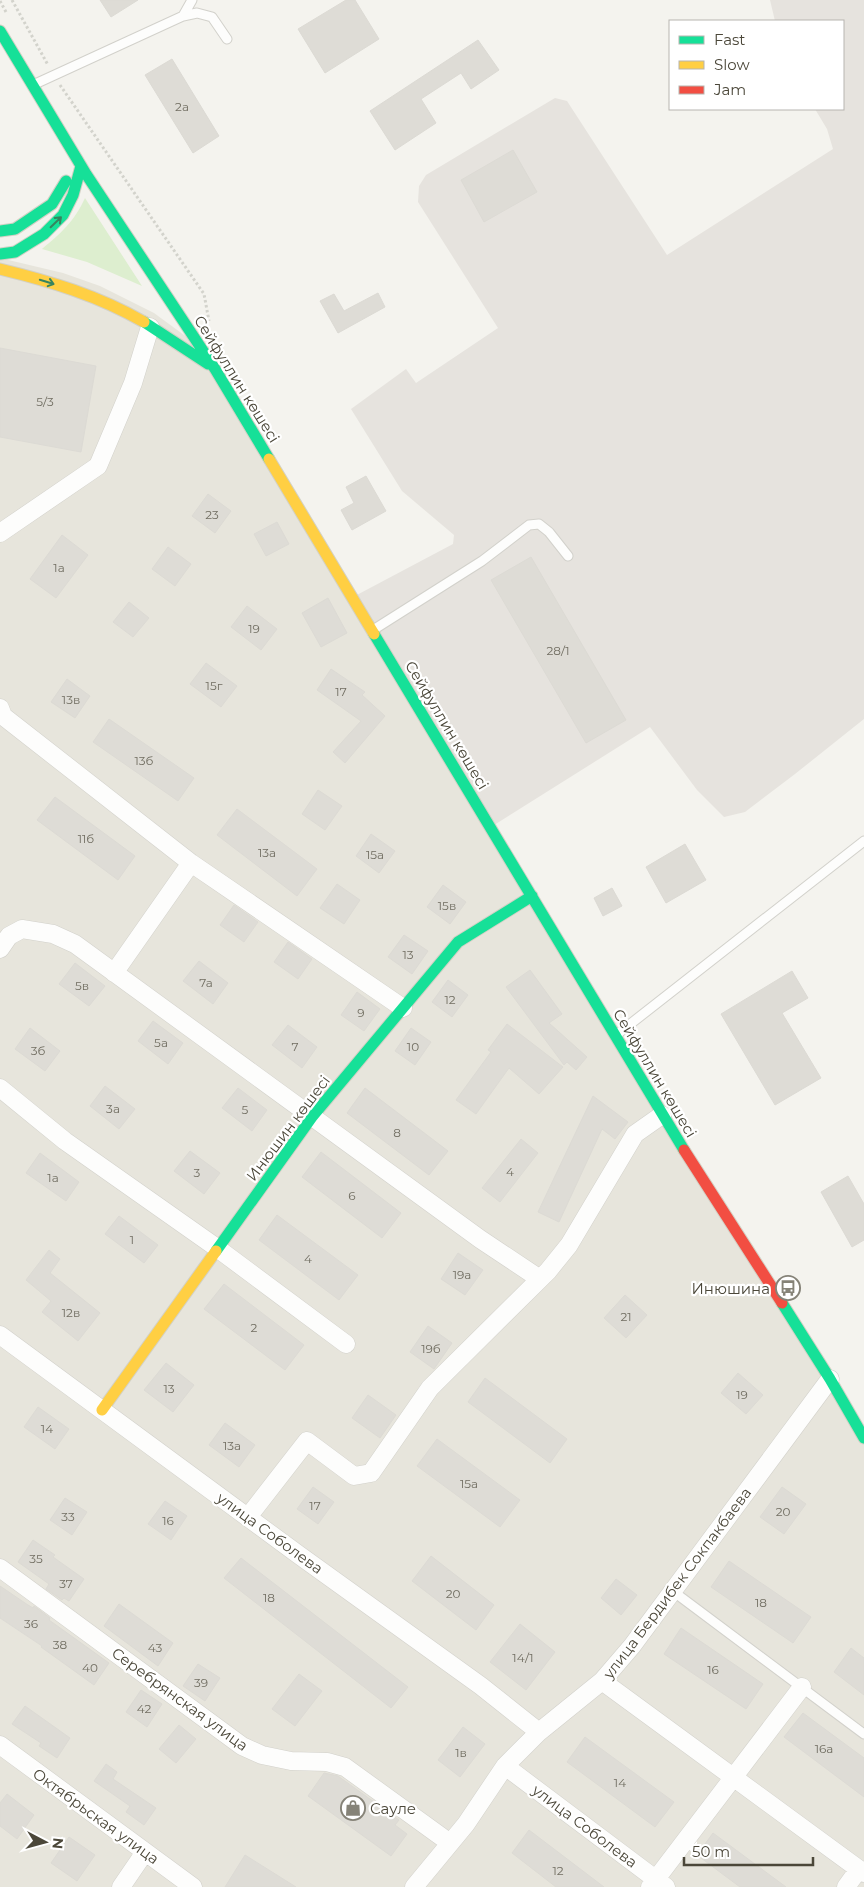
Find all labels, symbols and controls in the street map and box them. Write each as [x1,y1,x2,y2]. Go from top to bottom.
legend [669,20,844,110]
text: Fast [714,30,745,49]
text: Slow [714,55,750,74]
text: Jam [713,80,746,99]
house number: 2а [175,99,189,114]
one-way arrow [50,216,63,228]
one-way arrow [39,277,55,287]
street label: Сейфуллин көшесі [190,312,284,446]
house number: 5/3 [36,394,54,409]
house number: 23 [205,507,219,522]
house number: 1а [53,560,65,575]
house number: 19 [248,621,260,636]
house number: 28/1 [546,643,570,658]
street label: Сейфуллин көшесі [401,657,493,793]
house number: 15г [206,678,223,693]
house number: 17 [335,684,347,699]
house number: 13в [62,692,80,707]
house number: 13б [134,753,154,768]
house number: 11б [78,831,94,846]
house number: 13а [258,845,276,860]
house number: 15а [366,847,384,862]
house number: 15в [438,898,456,913]
house number: 13 [402,947,414,962]
house number: 7а [199,975,213,990]
house number: 5в [75,978,89,993]
house number: 12 [444,992,456,1007]
house number: 9 [357,1005,365,1020]
street label: Сейфуллин көшесі [609,1005,701,1141]
house number: 5а [154,1035,168,1050]
house number: 7 [291,1039,299,1054]
house number: 10 [407,1039,419,1054]
house number: 3б [31,1043,45,1058]
street label: Инюшин көшесі [242,1071,334,1185]
house number: 3а [106,1101,120,1116]
house number: 5 [242,1102,249,1117]
house number: 8 [393,1125,401,1140]
house number: 4 [506,1164,514,1179]
house number: 3 [194,1165,201,1180]
house number: 1а [47,1170,59,1185]
house number: 6 [348,1188,356,1203]
house number: 1 [130,1232,134,1247]
house number: 4 [304,1251,312,1266]
house number: 19а [453,1267,471,1282]
bus stop icon: Инюшина [775,1275,801,1301]
place label: Инюшина [691,1279,770,1298]
house number: 12в [62,1305,80,1320]
house number: 21 [620,1309,632,1324]
house number: 2 [251,1320,258,1335]
house number: 19б [421,1341,441,1356]
house number: 13 [163,1381,175,1396]
house number: 19 [736,1387,748,1402]
house number: 14 [41,1421,53,1436]
house number: 13а [223,1438,241,1453]
house number: 15а [460,1476,478,1491]
street label: улица Бердибек Сокпакбаева [598,1483,755,1683]
street label: улица Соболева [212,1487,327,1578]
house number: 17 [309,1498,321,1513]
house number: 20 [776,1504,790,1519]
house number: 33 [61,1509,75,1524]
house number: 16 [162,1513,174,1528]
house number: 35 [29,1551,43,1566]
house number: 37 [59,1576,73,1591]
house number: 20 [446,1586,460,1601]
house number: 18 [263,1590,275,1605]
house number: 18 [755,1595,767,1610]
house number: 36 [24,1616,38,1631]
house number: 38 [53,1637,68,1652]
house number: 43 [148,1640,162,1655]
street label: Серебрянская улица [108,1643,252,1755]
house number: 14/1 [512,1650,534,1665]
house number: 40 [82,1660,98,1675]
house number: 16 [707,1662,719,1677]
house number: 39 [194,1675,208,1690]
house number: 42 [137,1701,152,1716]
house number: 16а [815,1741,833,1756]
house number: 1в [455,1745,467,1760]
street label: Октябрьская улица [29,1764,163,1868]
house number: 14 [614,1775,626,1790]
street label: улица Соболева [528,1780,641,1872]
shop icon: Сауле [340,1795,366,1821]
place label: Сауле [370,1799,416,1818]
north arrow [20,1817,70,1867]
scale bar [684,1834,813,1866]
text: N [48,1837,67,1850]
text: 50 m [692,1842,730,1861]
house number: 12 [552,1863,564,1878]

